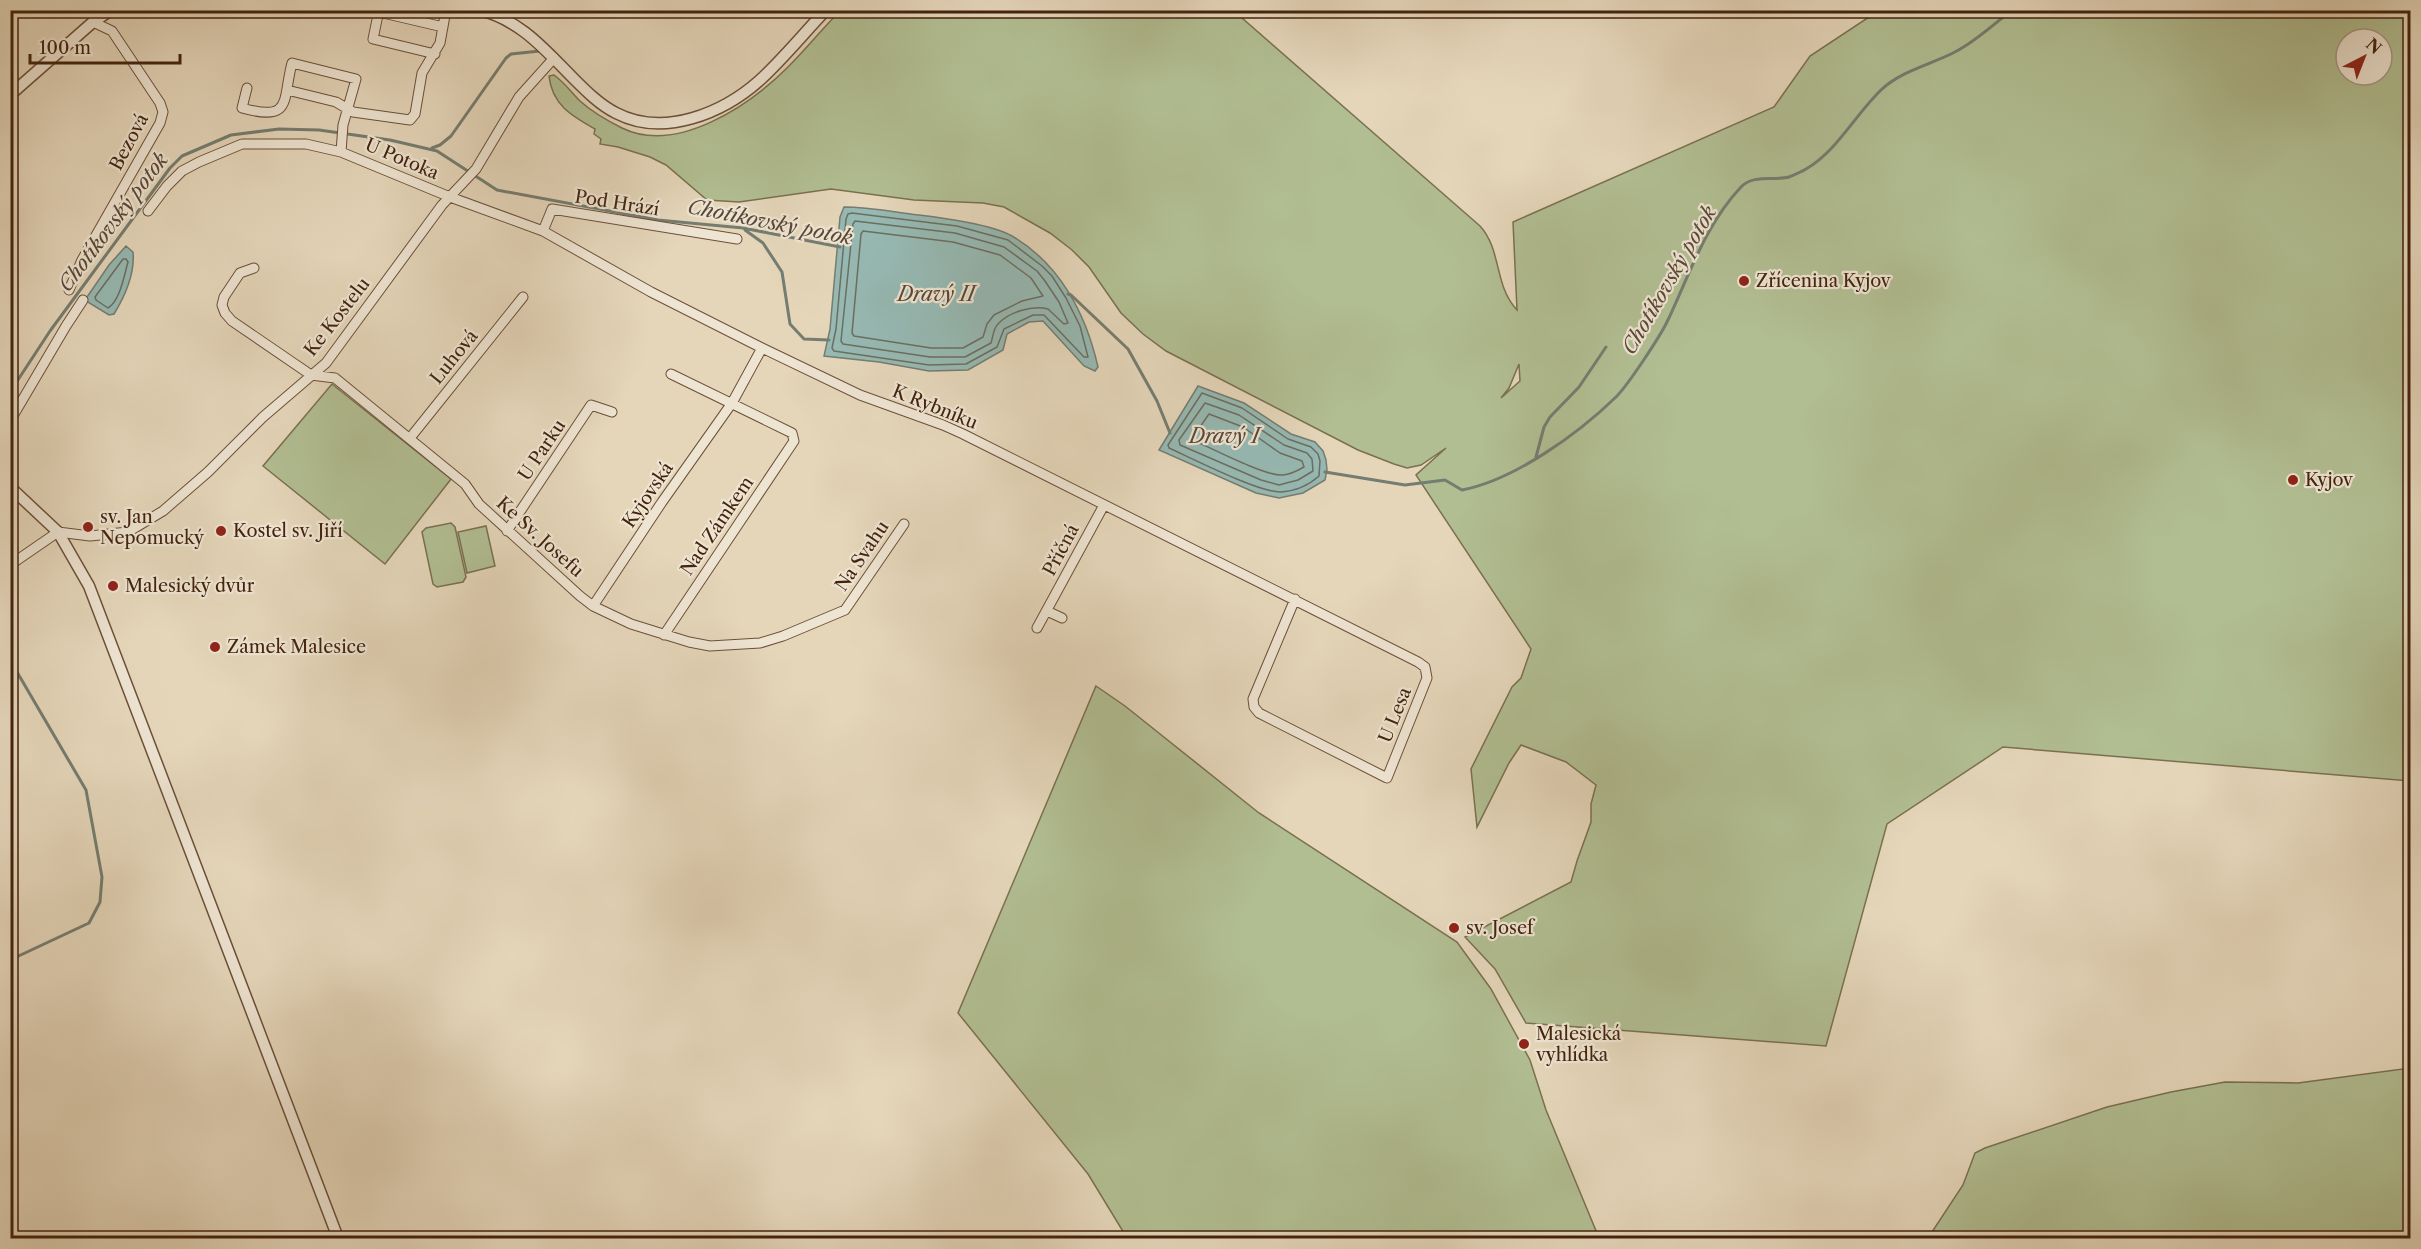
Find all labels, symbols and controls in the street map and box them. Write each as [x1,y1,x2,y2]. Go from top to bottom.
scale bar [30,27,180,65]
north arrow [2334,27,2394,87]
text: N [2362,34,2386,58]
text: 100 m [39,37,91,59]
street label: Bezová [105,109,153,174]
street label: U Potoka [362,134,443,185]
water label: Chotíkovský potok [53,148,173,296]
street label: Pod Hrází [573,185,661,221]
water label: Chotíkovský potok [686,194,855,250]
water label: Chotíkovský potok [1617,201,1721,358]
place label: Zřícenina Kyjov [1756,270,1891,292]
street label: Ke Kostelu [300,273,374,361]
marker: Zřícenina Kyjov [1737,274,1751,288]
water label: Dravý II [895,282,978,306]
street label: Luhová [426,325,483,389]
street label: K Rybníku [889,380,981,434]
street label: U Parku [514,415,570,485]
water label: Dravý I [1187,424,1262,448]
street label: Kyjovská [618,457,678,532]
place label: Kyjov [2305,469,2353,491]
street label: Nad Zámkem [676,472,758,580]
marker: Kyjov [2286,473,2300,487]
street label: Ke Sv. Josefu [492,492,588,582]
place label: sv. Jan Nepomucký [100,506,205,549]
street label: Na Svahu [830,517,894,595]
marker: sv. Jan Nepomucký [81,520,95,534]
place label: Kostel sv. Jiří [233,520,343,542]
street label: Příčná [1038,520,1084,580]
marker: Kostel sv. Jiří [214,524,228,538]
place label: Malesický dvůr [125,575,255,597]
marker: Malesický dvůr [106,579,120,593]
place label: Zámek Malesice [227,636,366,658]
marker: Zámek Malesice [208,640,222,654]
street label: U Lesa [1374,684,1416,746]
place label: sv. Josef [1466,917,1536,939]
marker: sv. Josef [1447,921,1461,935]
place label: Malesická vyhlídka [1535,1023,1622,1066]
marker: Malesická vyhlídka [1517,1037,1531,1051]

